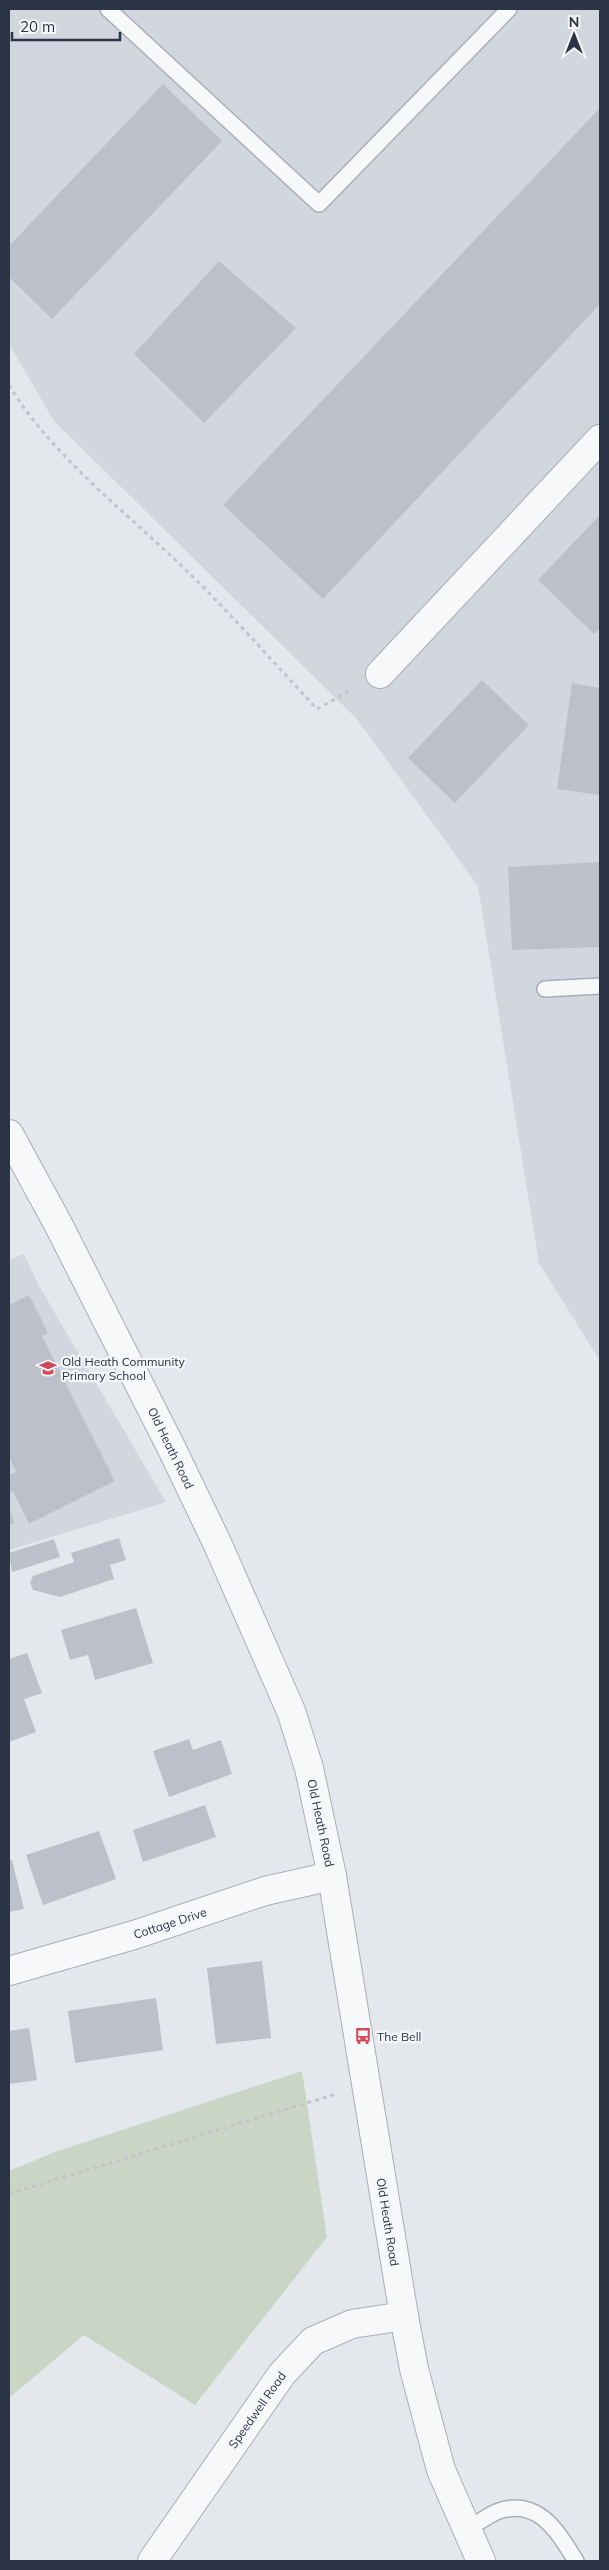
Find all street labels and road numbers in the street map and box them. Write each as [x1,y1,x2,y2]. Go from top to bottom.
street label: Old Heath Road [145,1405,197,1491]
street label: Old Heath Road [304,1778,338,1868]
street label: Cottage Drive [132,1904,208,1942]
street label: Old Heath Road [374,2177,402,2267]
street label: Speedwell Road [225,2369,289,2451]

